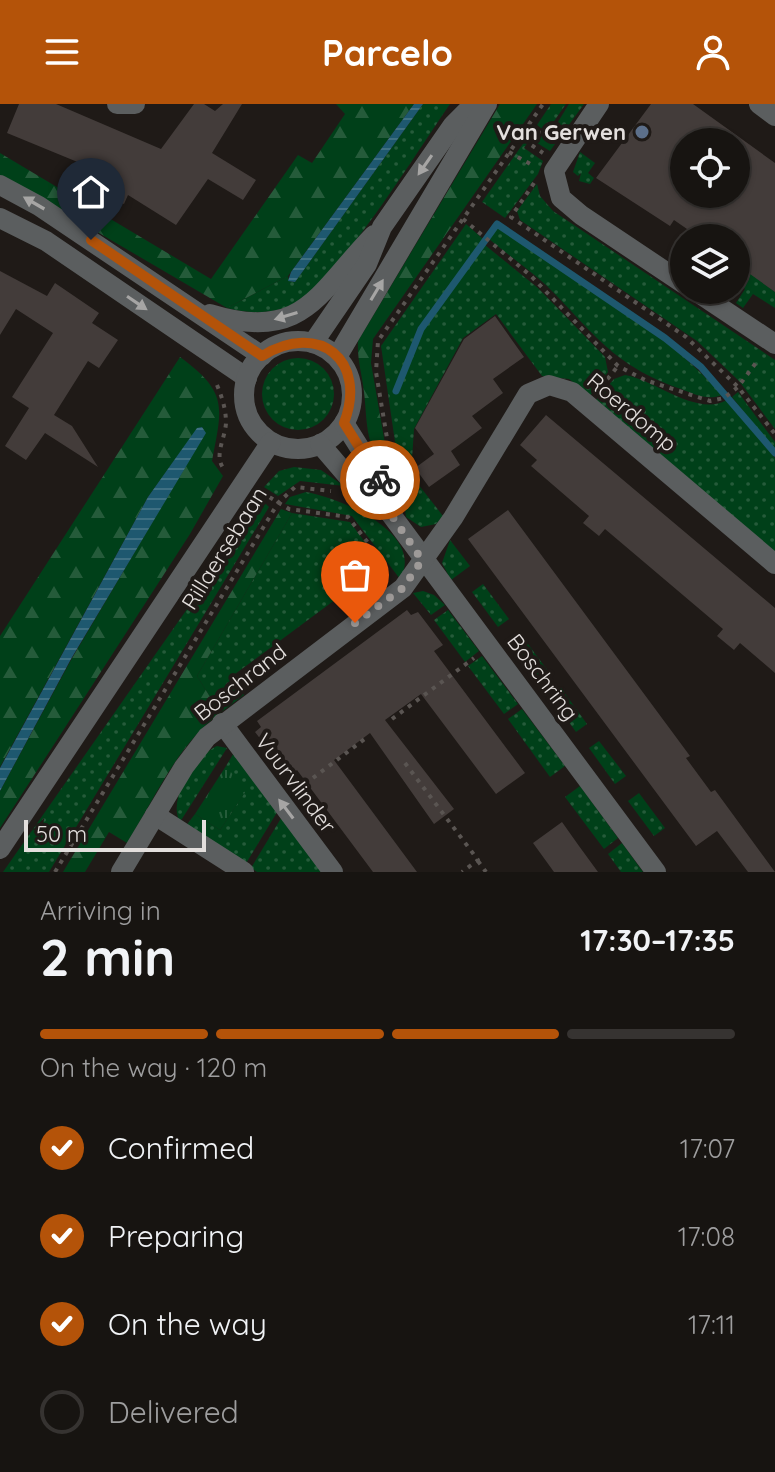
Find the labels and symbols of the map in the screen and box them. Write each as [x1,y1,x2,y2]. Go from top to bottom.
place label: Van Gerwen [496,118,626,146]
marker: Van Gerwen [633,123,651,141]
one-way arrow [418,154,433,175]
pin [57,158,125,240]
one-way arrow [23,197,45,211]
one-way arrow [370,279,384,301]
one-way arrow [127,295,148,310]
one-way arrow [274,310,298,323]
street label: Roerdomp [581,366,683,458]
courier [340,440,420,520]
street label: Rillaersebaan [175,481,273,615]
pin [321,541,389,623]
street label: Boschring [501,628,585,726]
street label: Boschrand [188,637,292,727]
street label: Vuurvlinder [250,728,343,839]
one-way arrow [279,799,294,820]
scale bar [24,816,206,852]

